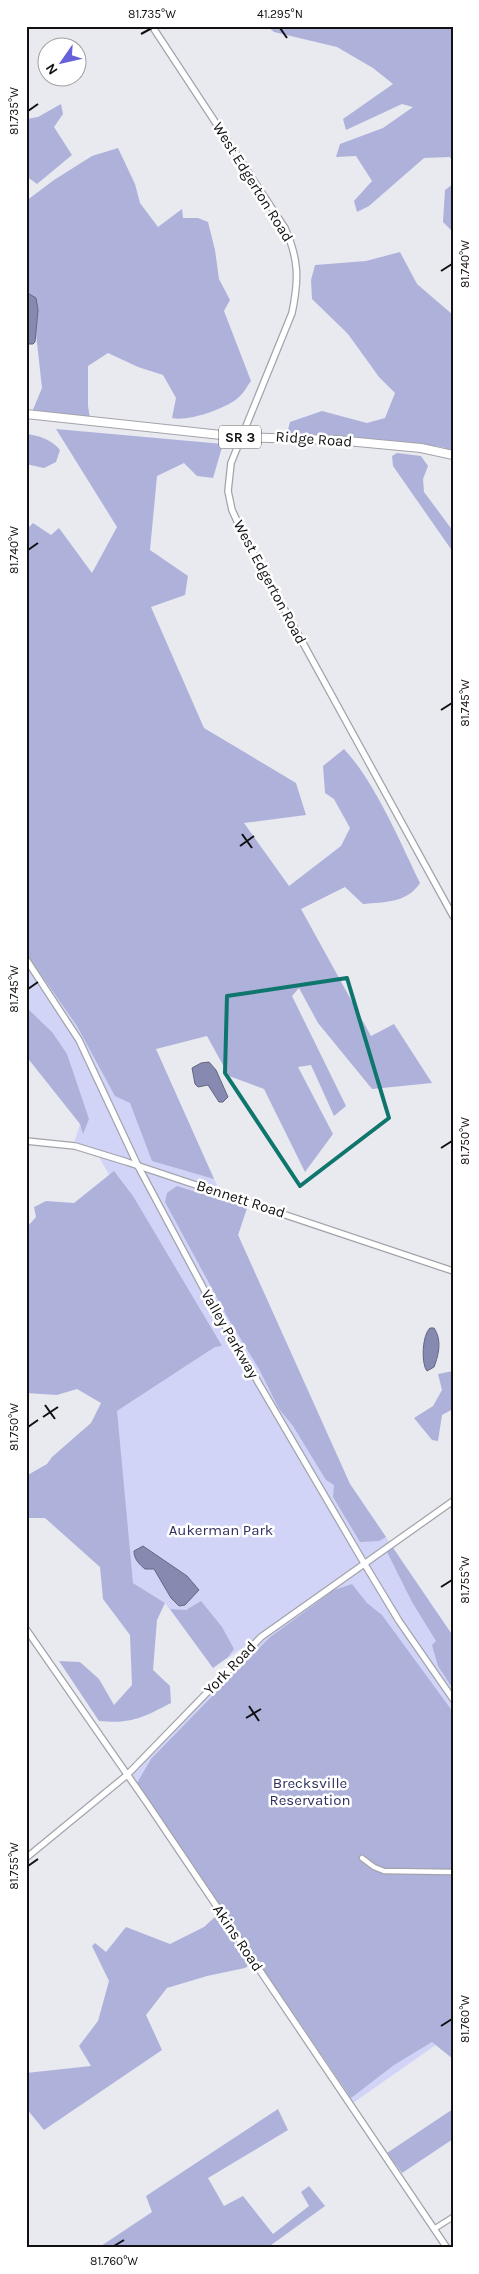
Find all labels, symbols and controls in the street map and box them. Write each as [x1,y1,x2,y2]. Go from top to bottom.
text: 81.735°W [128,7,176,21]
text: 41.295°N [257,7,303,21]
north arrow [38,38,88,88]
text: N [42,60,61,78]
text: 81.735°W [7,87,21,135]
street label: West Edgerton Road [209,119,297,245]
text: 81.740°W [458,240,472,288]
road number: SR 3 [219,426,261,448]
street label: Ridge Road [275,427,353,451]
street label: West Edgerton Road [230,517,310,647]
text: 81.740°W [7,526,21,574]
text: 81.745°W [458,679,472,727]
text: 81.745°W [7,965,21,1013]
text: 81.750°W [458,1117,472,1165]
street label: Bennett Road [194,1176,288,1222]
street label: Valley Parkway [197,1286,263,1382]
text: 81.750°W [7,1403,21,1451]
park label: Aukerman Park [169,1521,273,1539]
text: 81.755°W [458,1556,472,1604]
street label: York Road [200,1637,260,1699]
park label: Brecksville Reservation [269,1774,351,1809]
text: 81.755°W [7,1842,21,1890]
street label: Akins Road [209,1901,267,1975]
text: 81.760°W [458,1995,472,2043]
text: 81.760°W [90,2254,138,2268]

